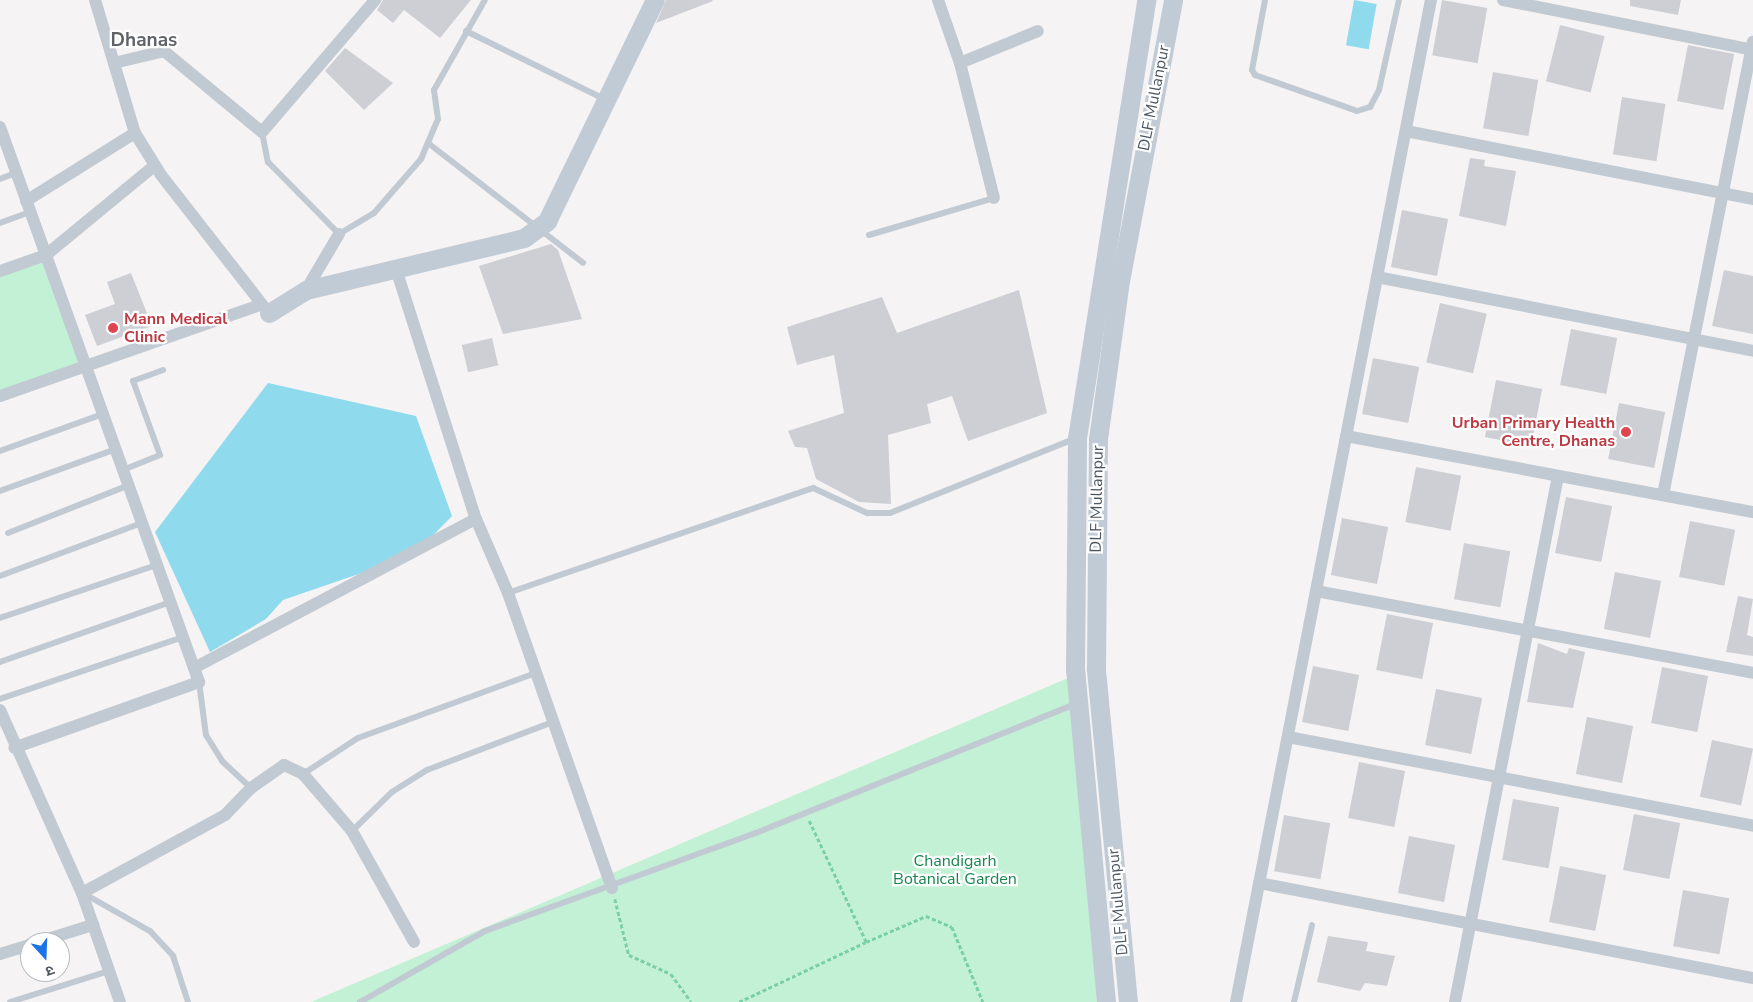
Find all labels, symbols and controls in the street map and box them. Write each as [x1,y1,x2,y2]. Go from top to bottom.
district label: Dhanas [111,30,177,52]
street label: DLF Mullanpur [1134,44,1174,152]
place label: Mann Medical Clinic [124,309,227,347]
marker: Mann Medical Clinic [106,321,120,335]
place label: Urban Primary Health Centre, Dhanas [1452,413,1615,451]
marker: Urban Primary Health Centre, Dhanas [1619,425,1633,439]
street label: DLF Mullanpur [1086,445,1108,553]
street label: DLF Mullanpur [1104,848,1132,956]
park label: Chandigarh Botanical Garden [893,851,1017,889]
north arrow [20,932,70,982]
text: उ [43,960,57,981]

